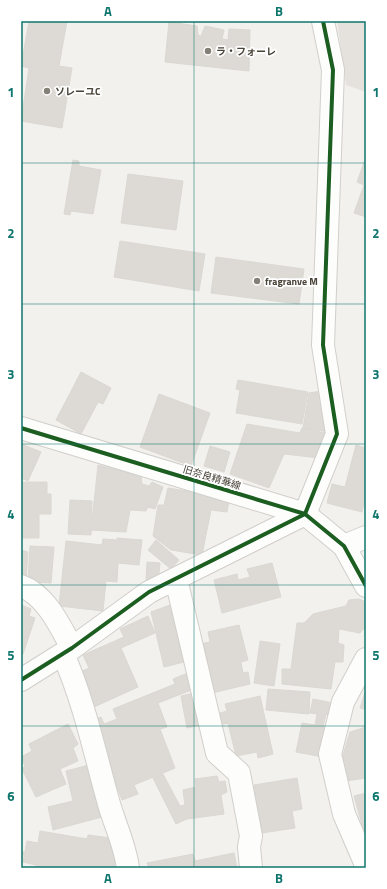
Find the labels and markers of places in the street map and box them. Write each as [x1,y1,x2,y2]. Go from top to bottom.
place label: ラ・フォーレ [216,44,276,59]
marker: ラ・フォーレ [203,46,213,56]
place label: ソレーユC [55,84,101,99]
marker: ソレーユC [42,86,52,96]
place label: fragranve M [265,274,318,289]
marker: fragranve M [252,276,262,286]

